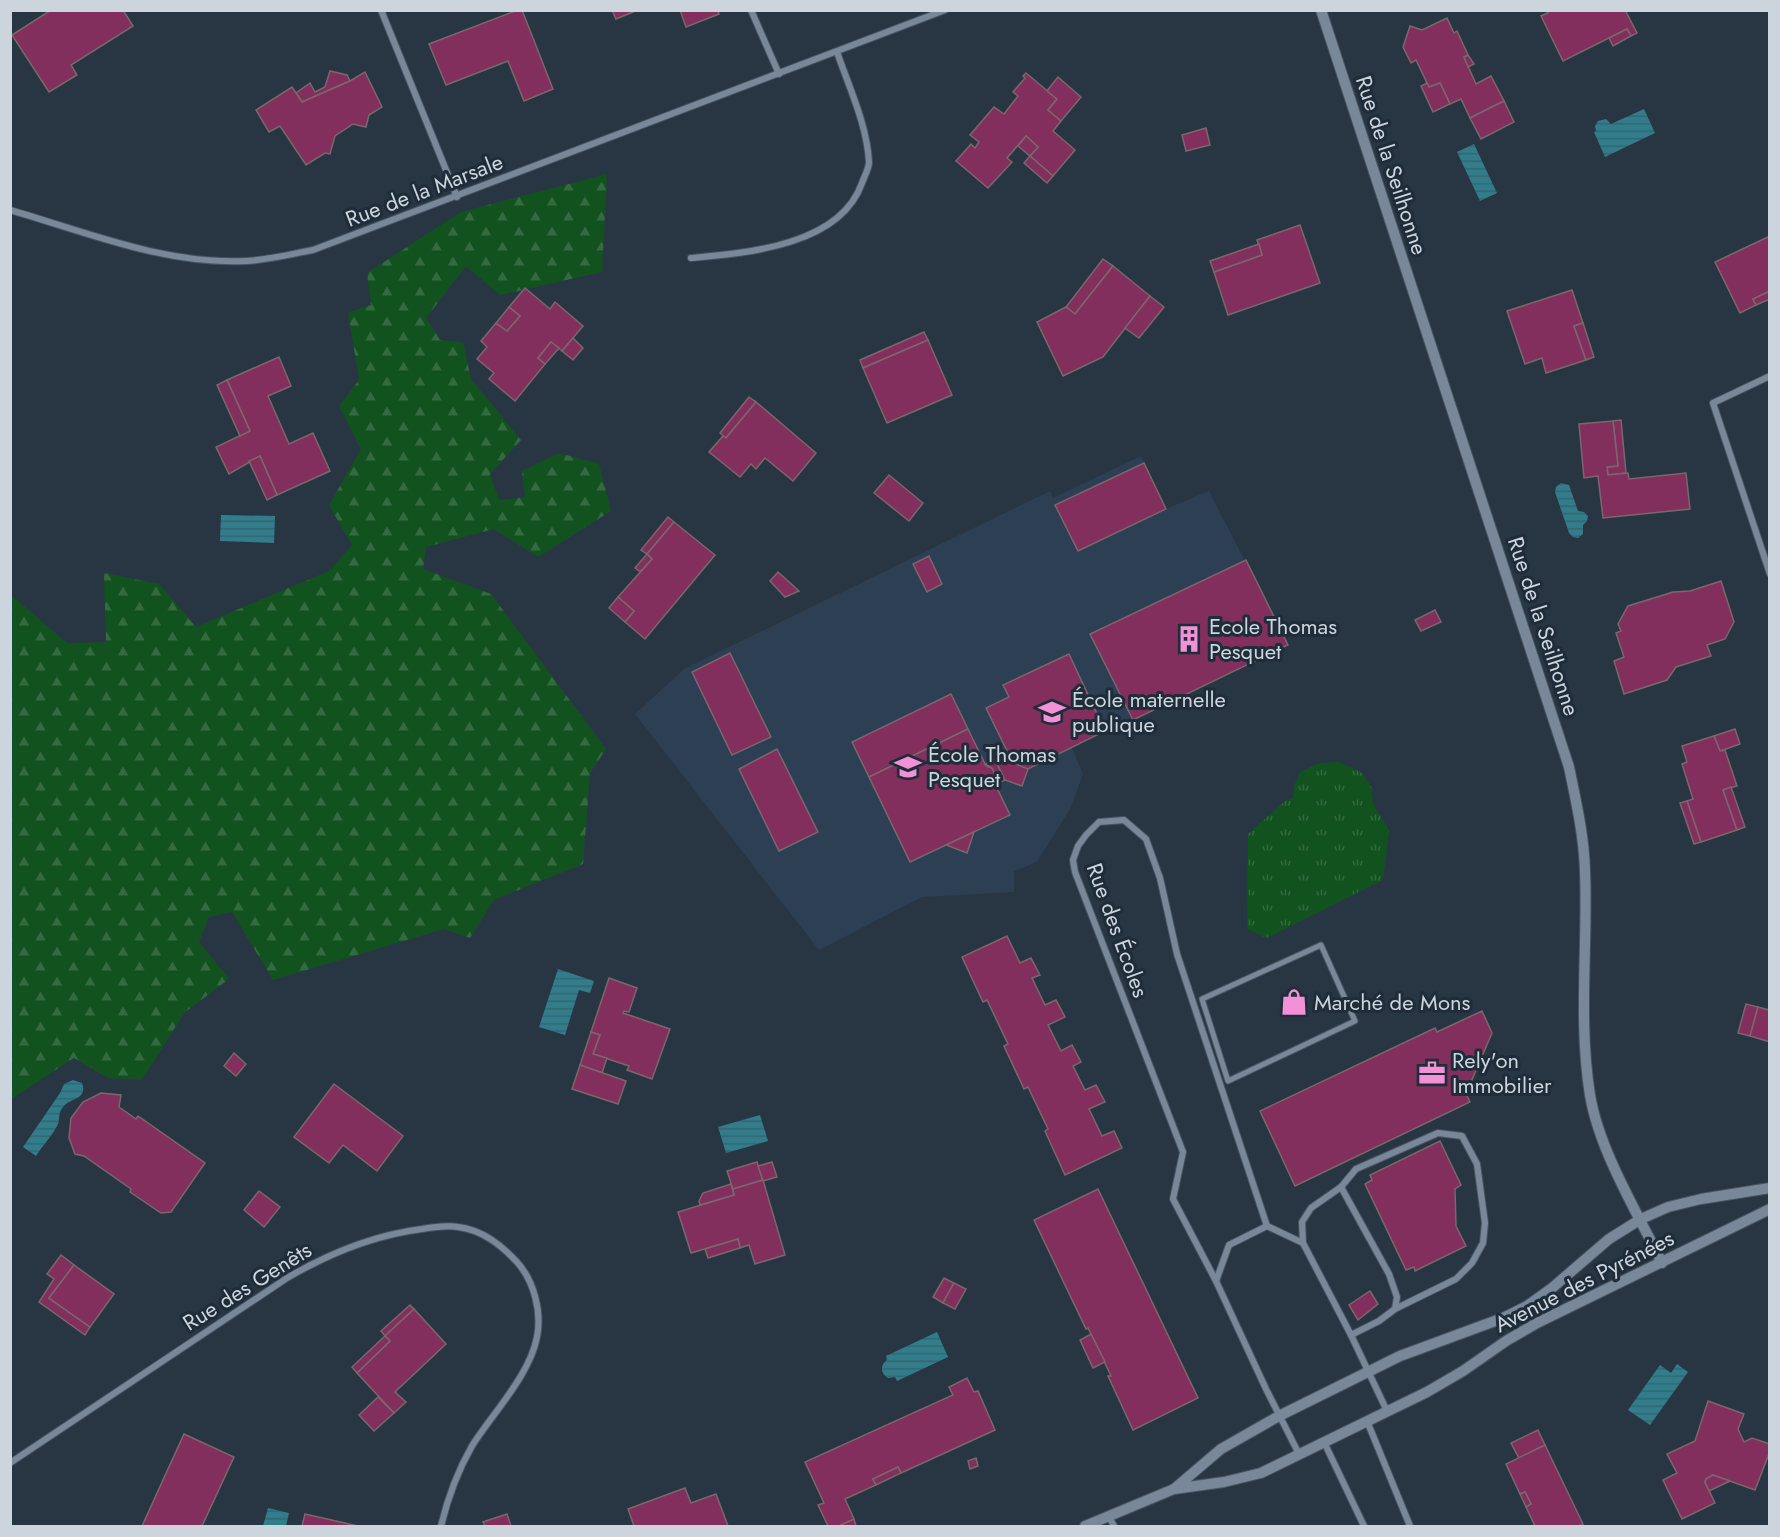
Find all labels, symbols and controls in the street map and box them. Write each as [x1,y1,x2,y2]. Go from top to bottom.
street label: Rue de la Seilhonne [1348,71,1436,259]
street label: Rue de la Marsale [341,145,507,235]
street label: Rue de la Seilhonne [1500,532,1588,720]
place label: Ecole Thomas Pesquet [1209,610,1337,667]
building icon: Ecole Thomas Pesquet [1174,624,1204,654]
place label: École maternelle publique [1072,683,1226,740]
school or university icon: École maternelle publique [1037,697,1067,727]
place label: École Thomas Pesquet [928,738,1056,795]
school or university icon: École Thomas Pesquet [893,752,923,782]
street label: Rue des Écoles [1079,858,1157,1002]
place label: Marché de Mons [1314,986,1470,1018]
shop icon: Marché de Mons [1279,987,1309,1017]
place label: Rely'on Immobilier [1452,1044,1552,1101]
office icon: Rely'on Immobilier [1417,1058,1447,1088]
street label: Avenue des Pyrénées [1489,1222,1680,1340]
street label: Rue des Genêts [176,1234,318,1338]

